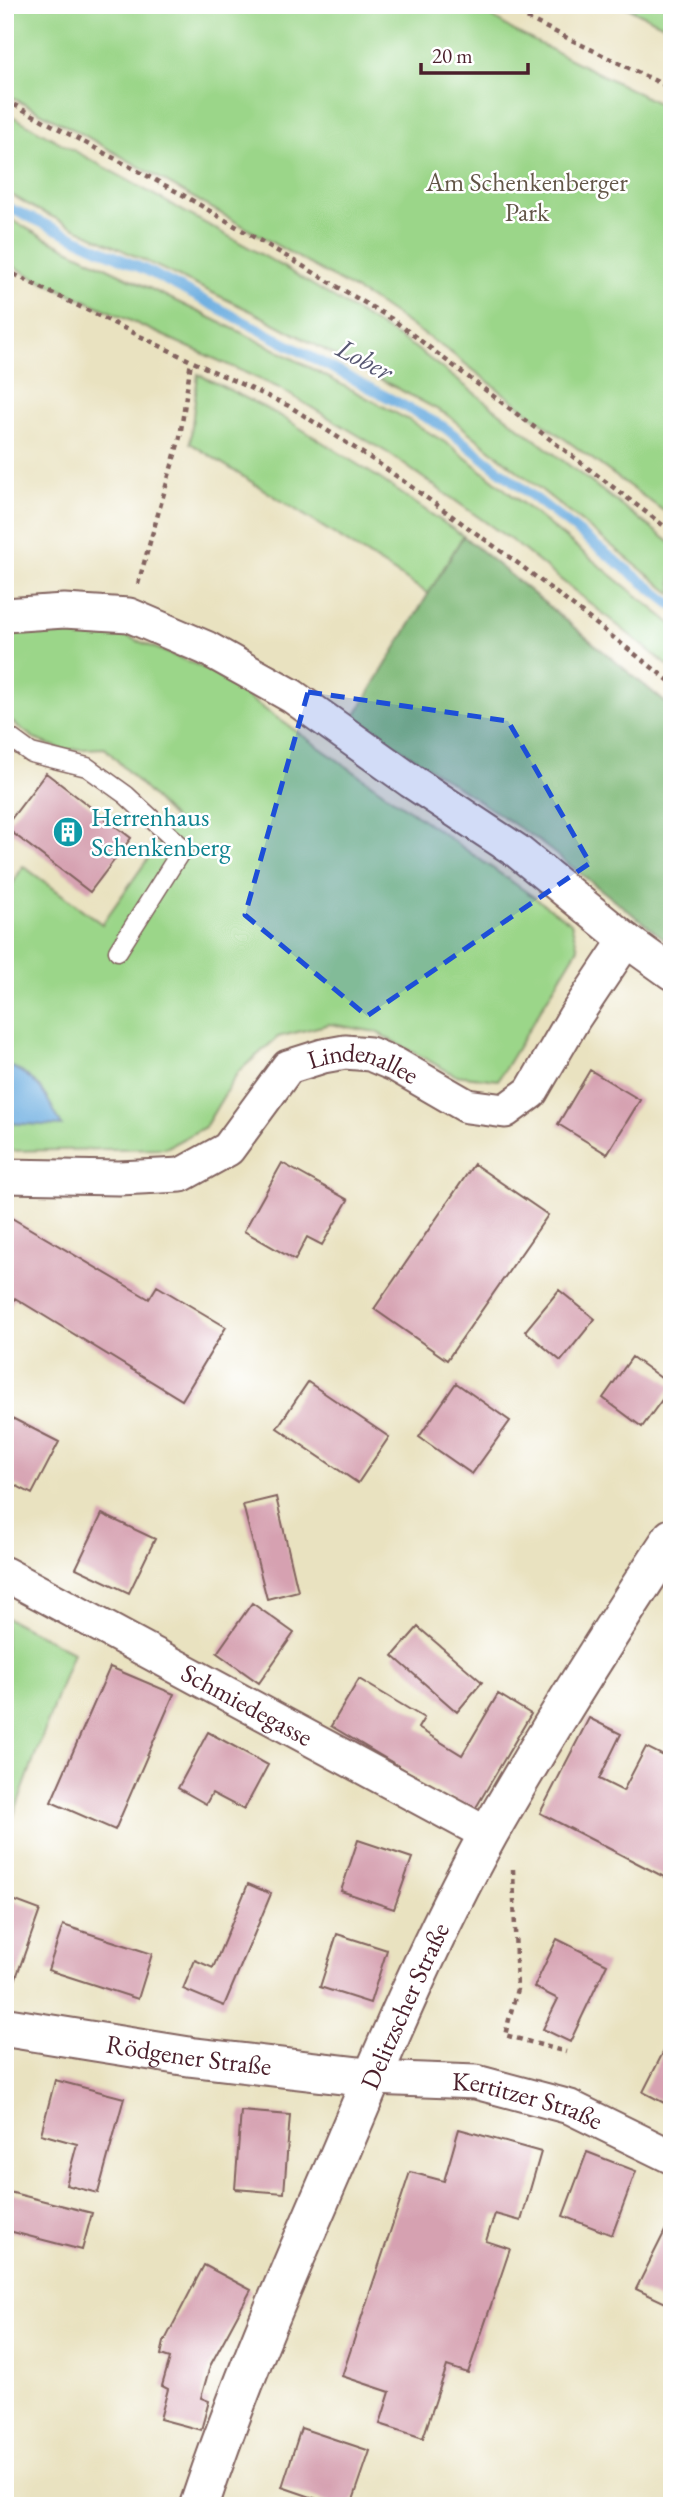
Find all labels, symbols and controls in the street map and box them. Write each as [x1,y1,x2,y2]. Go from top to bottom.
scale bar [421,32,528,76]
text: 20 m [432,42,473,69]
park label: Am Schenkenberger Park [425,165,628,229]
water label: Lober [330,329,401,389]
place label: Herrenhaus Schenkenberg [91,800,231,864]
building icon: Herrenhaus Schenkenberg [51,815,85,849]
street label: Lindenallee [303,1035,425,1092]
street label: Schmiedegasse [175,1655,319,1754]
street label: Delitzscher Straße [352,1917,457,2094]
street label: Rödgener Straße [104,2027,273,2083]
street label: Kertitzer Straße [451,2064,608,2137]

